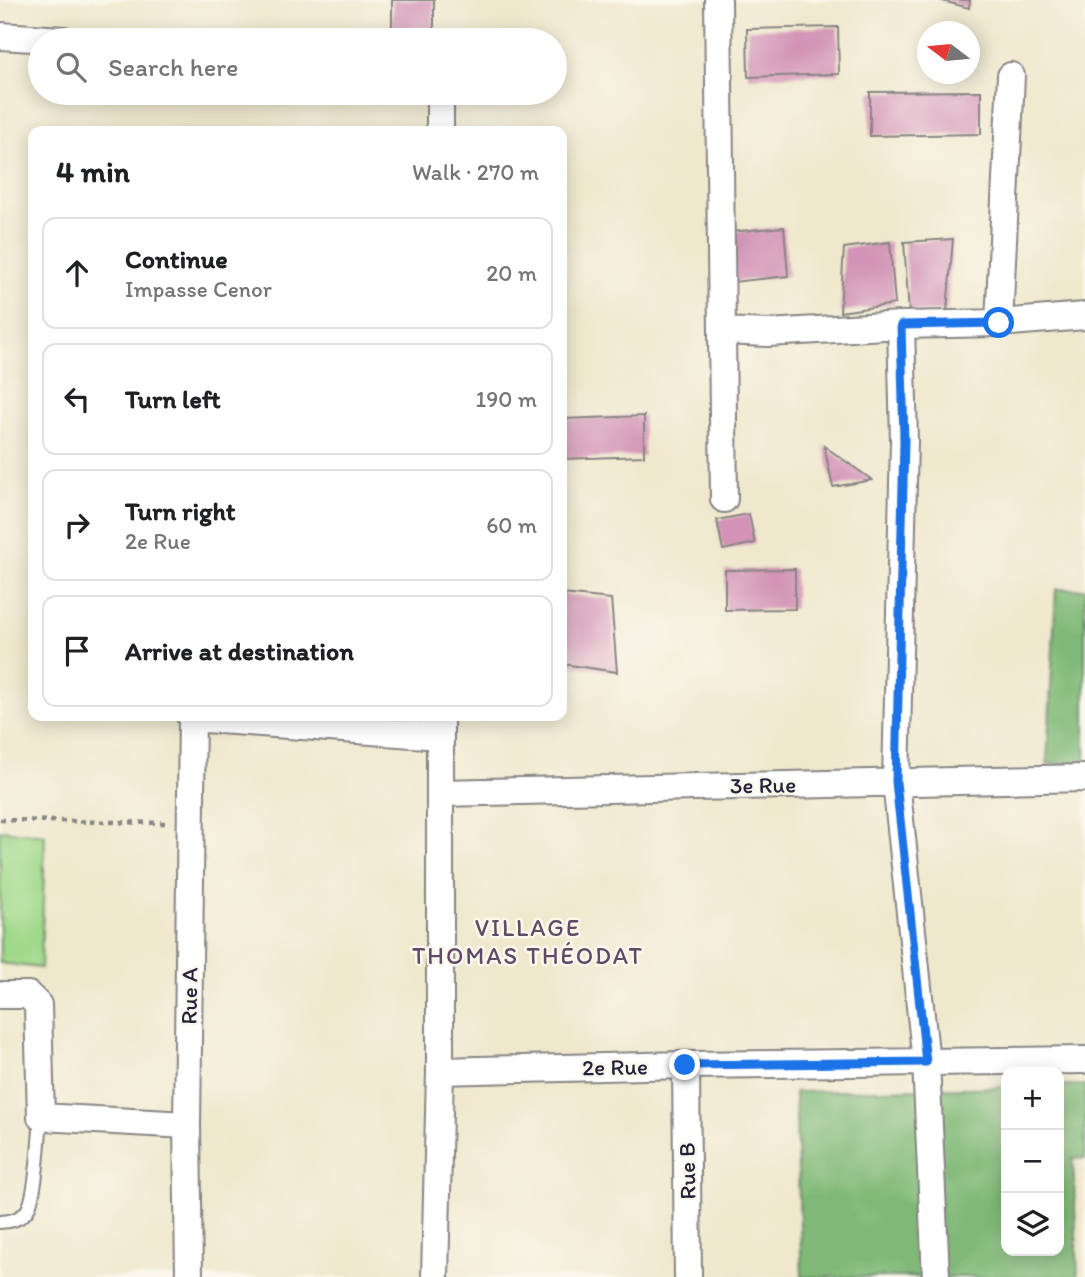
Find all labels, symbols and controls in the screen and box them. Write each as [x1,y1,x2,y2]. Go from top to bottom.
north arrow [917,21,980,84]
search box [28,28,567,105]
icon: search [52,48,90,86]
text: Search here [108,51,238,83]
text: 4 min [56,153,130,190]
text: Walk · 270 m [412,158,539,186]
text: Continue [125,243,228,275]
icon: ahead [58,254,96,292]
text: 20 m [486,259,537,287]
text: Impasse Cenor [125,275,272,303]
route start [983,307,1014,338]
icon: left [58,380,96,418]
text: Turn left [125,383,221,415]
text: 190 m [476,385,537,413]
text: Turn right [125,495,236,527]
icon: right [58,506,96,544]
text: 60 m [486,511,537,539]
text: 2e Rue [125,527,191,555]
icon: arrive [58,632,96,670]
text: Arrive at destination [125,635,354,667]
street label: 3e Rue [730,770,796,800]
district label: VILLAGE THOMAS THÉODAT [412,913,644,970]
street label: Rue A [175,967,204,1025]
route end [669,1049,700,1080]
street label: 2e Rue [582,1052,648,1082]
map controls [1001,1067,1064,1256]
button: + [1001,1067,1064,1130]
button: − [1001,1130,1064,1193]
street label: Rue B [673,1142,701,1200]
button: layers [1001,1193,1064,1256]

